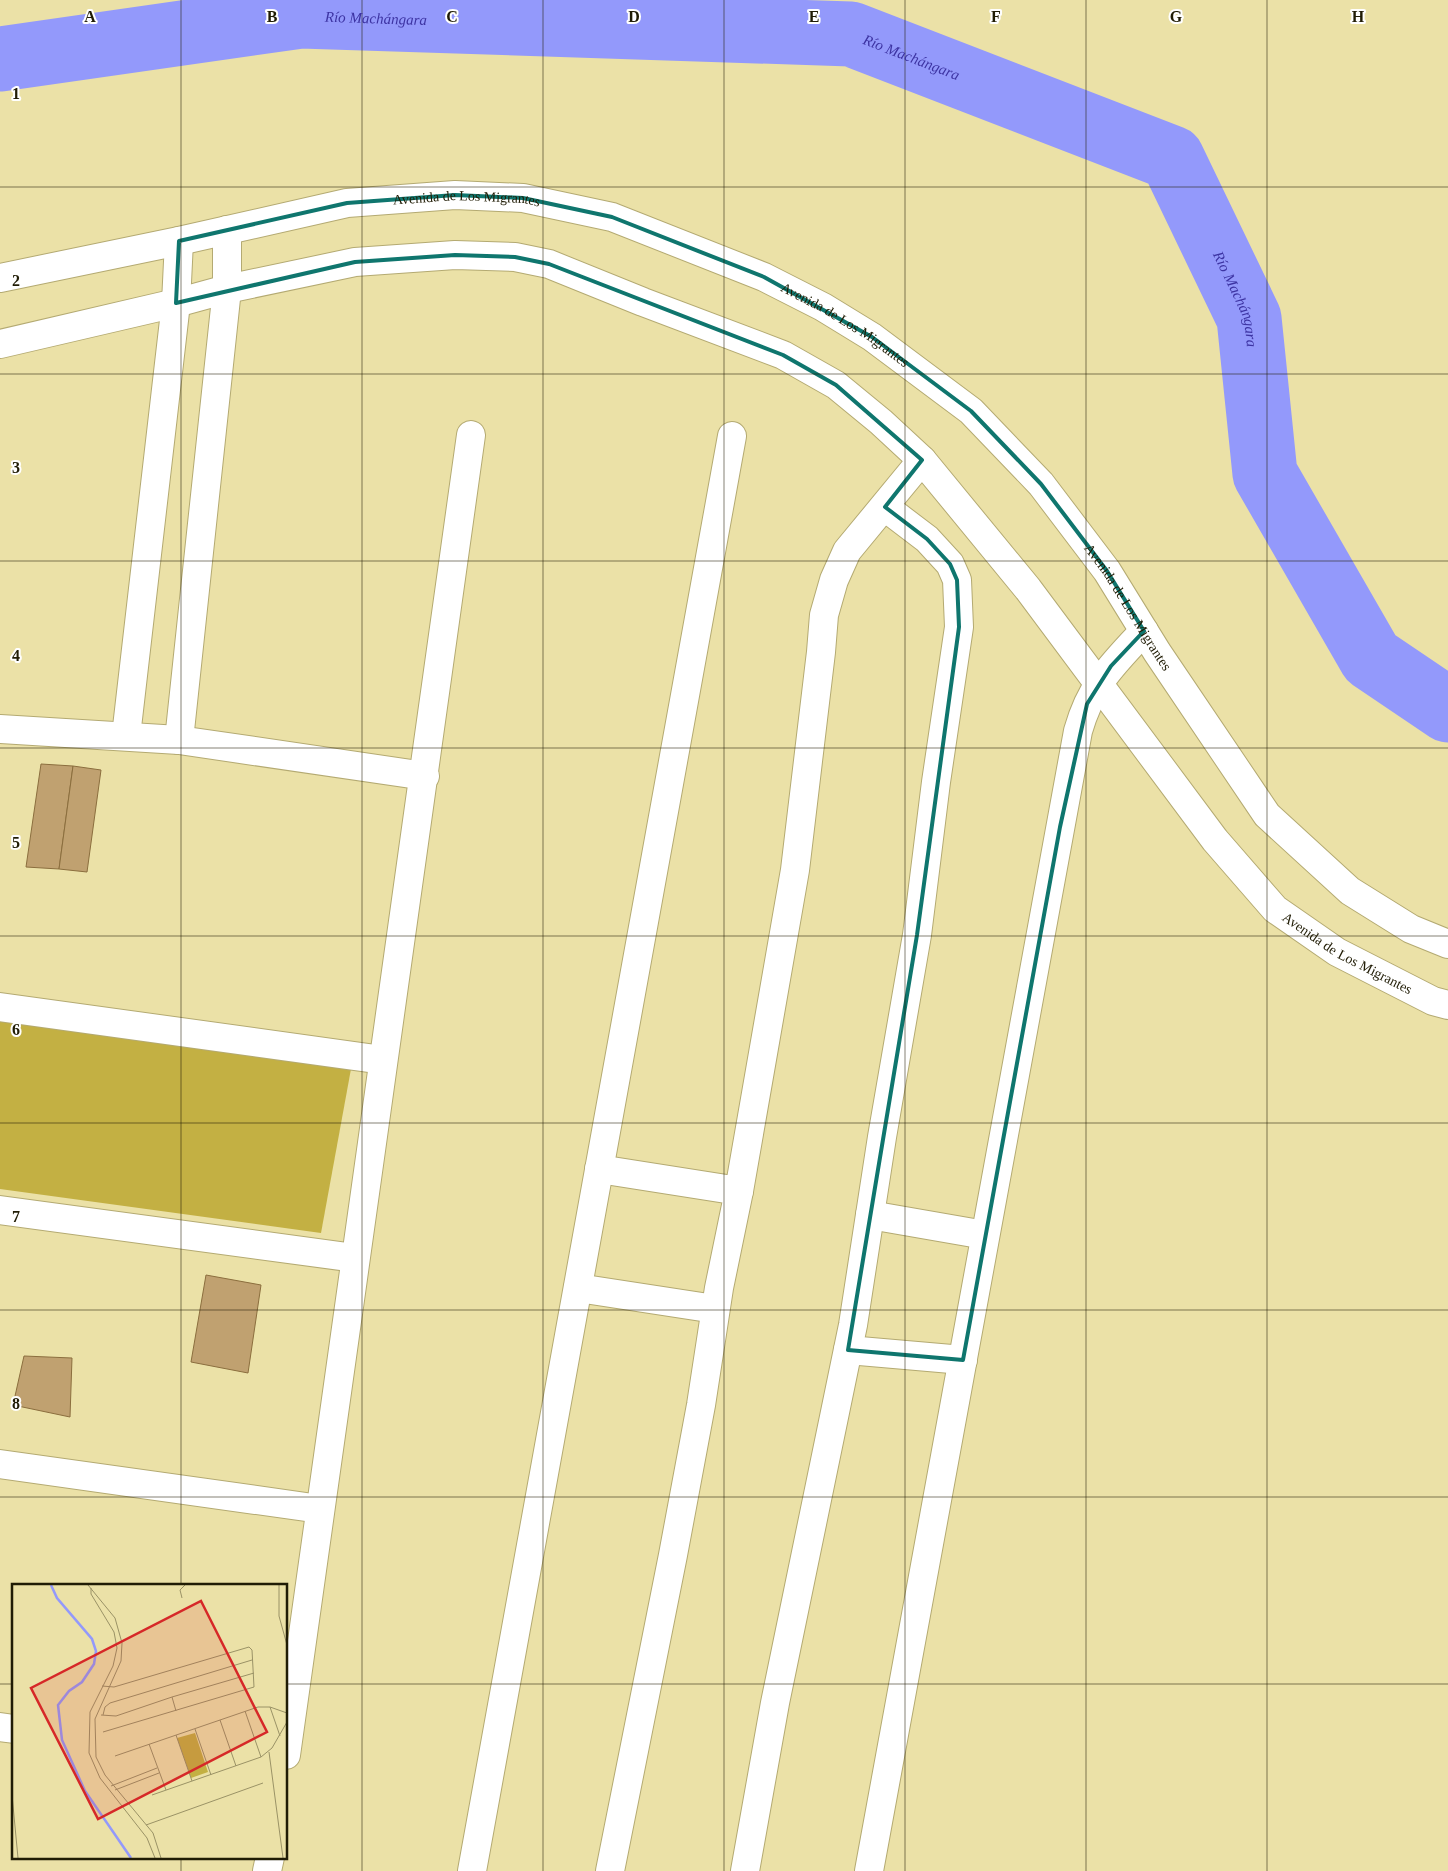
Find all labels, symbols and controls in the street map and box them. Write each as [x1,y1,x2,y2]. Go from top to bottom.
text: A [84,8,96,25]
text: B [267,8,278,25]
text: C [446,8,458,25]
text: D [628,8,640,25]
text: E [809,8,819,25]
text: F [991,8,1001,25]
text: G [1170,8,1183,25]
text: H [1352,8,1365,25]
water label: Río Machángara [324,9,427,28]
water label: Río Machángara [860,31,962,83]
text: 1 [12,85,20,102]
street label: Avenida de Los Migrantes [392,188,542,209]
water label: Río Machángara [1210,248,1260,348]
text: 2 [12,272,20,289]
street label: Avenida de Los Migrantes [778,280,912,370]
text: 3 [12,459,20,476]
street label: Avenida de Los Migrantes [1081,541,1174,673]
text: 4 [12,647,20,664]
text: 5 [12,834,20,851]
street label: Avenida de Los Migrantes [1280,910,1415,997]
text: 6 [12,1021,20,1038]
text: 7 [12,1208,20,1225]
text: 8 [12,1395,20,1412]
inset map [12,1584,288,1858]

